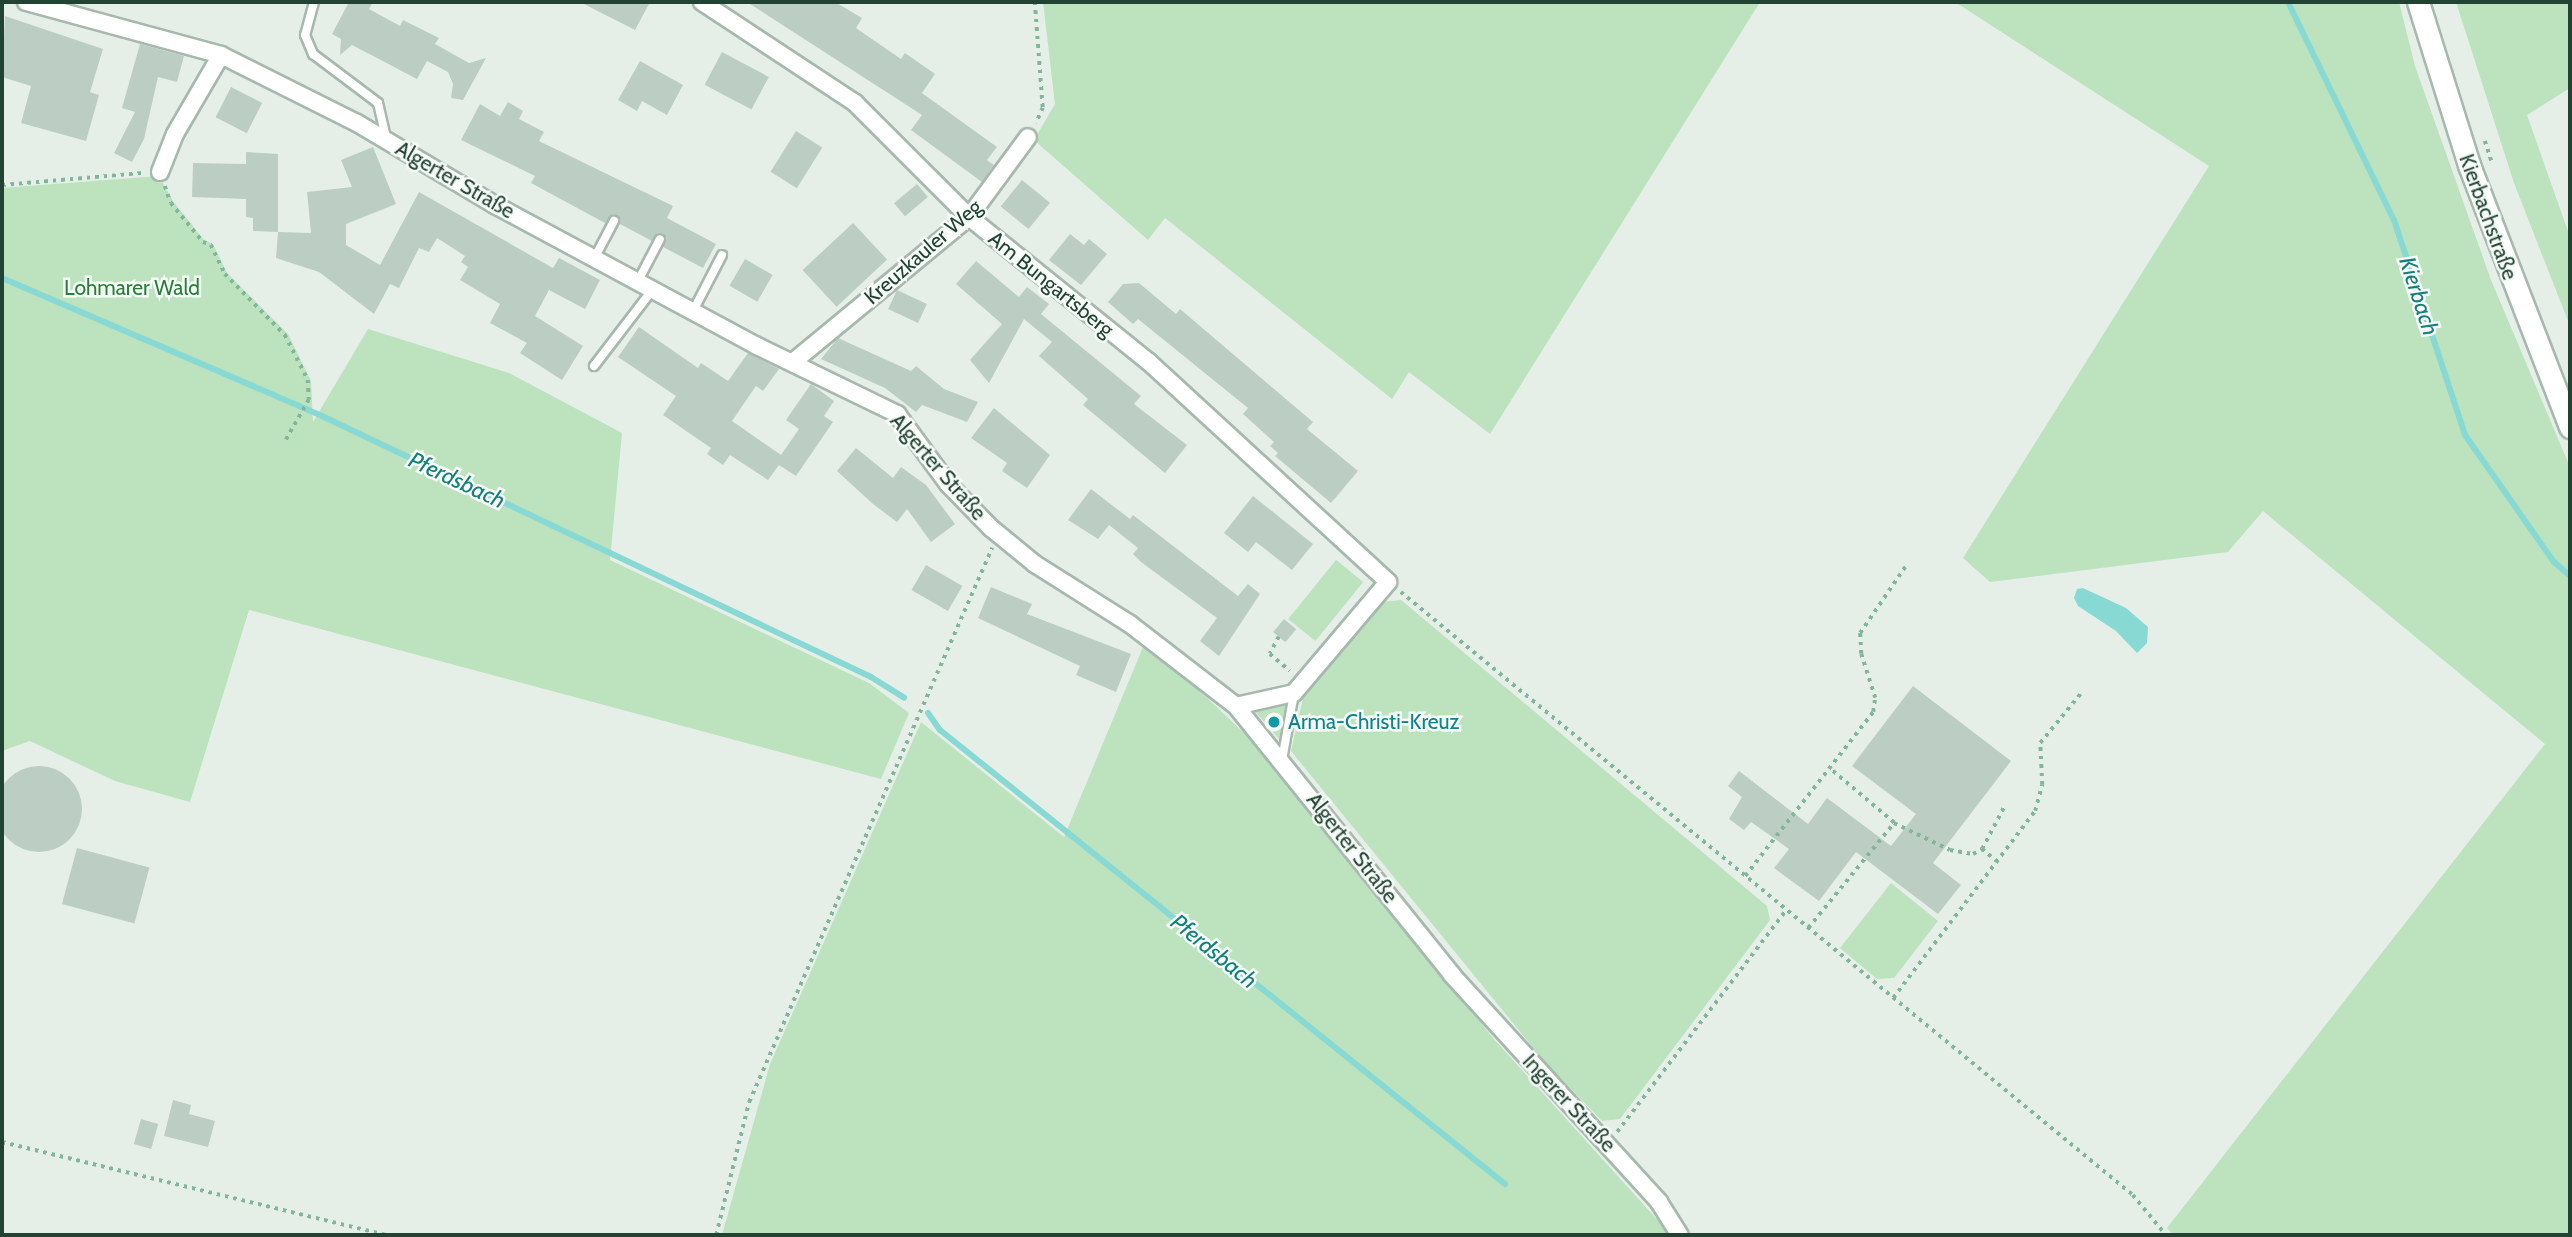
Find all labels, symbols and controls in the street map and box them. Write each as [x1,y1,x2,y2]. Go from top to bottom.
street label: Algerter Straße [391,136,519,224]
street label: Kierbachstraße [2454,151,2522,283]
street label: Kreuzkauler Weg [859,194,987,310]
street label: Am Bungartsberg [983,226,1119,342]
water label: Kierbach [2393,253,2445,339]
park label: Lohmarer Wald [64,275,200,301]
street label: Algerter Straße [885,409,991,525]
water label: Pferdsbach [404,446,510,514]
place label: Arma-Christi-Kreuz [1288,709,1459,735]
marker: Arma-Christi-Kreuz [1266,714,1282,730]
street label: Algerter Straße [1301,788,1403,908]
water label: Pferdsbach [1165,908,1263,994]
street label: Ingerer Straße [1517,1049,1621,1157]

